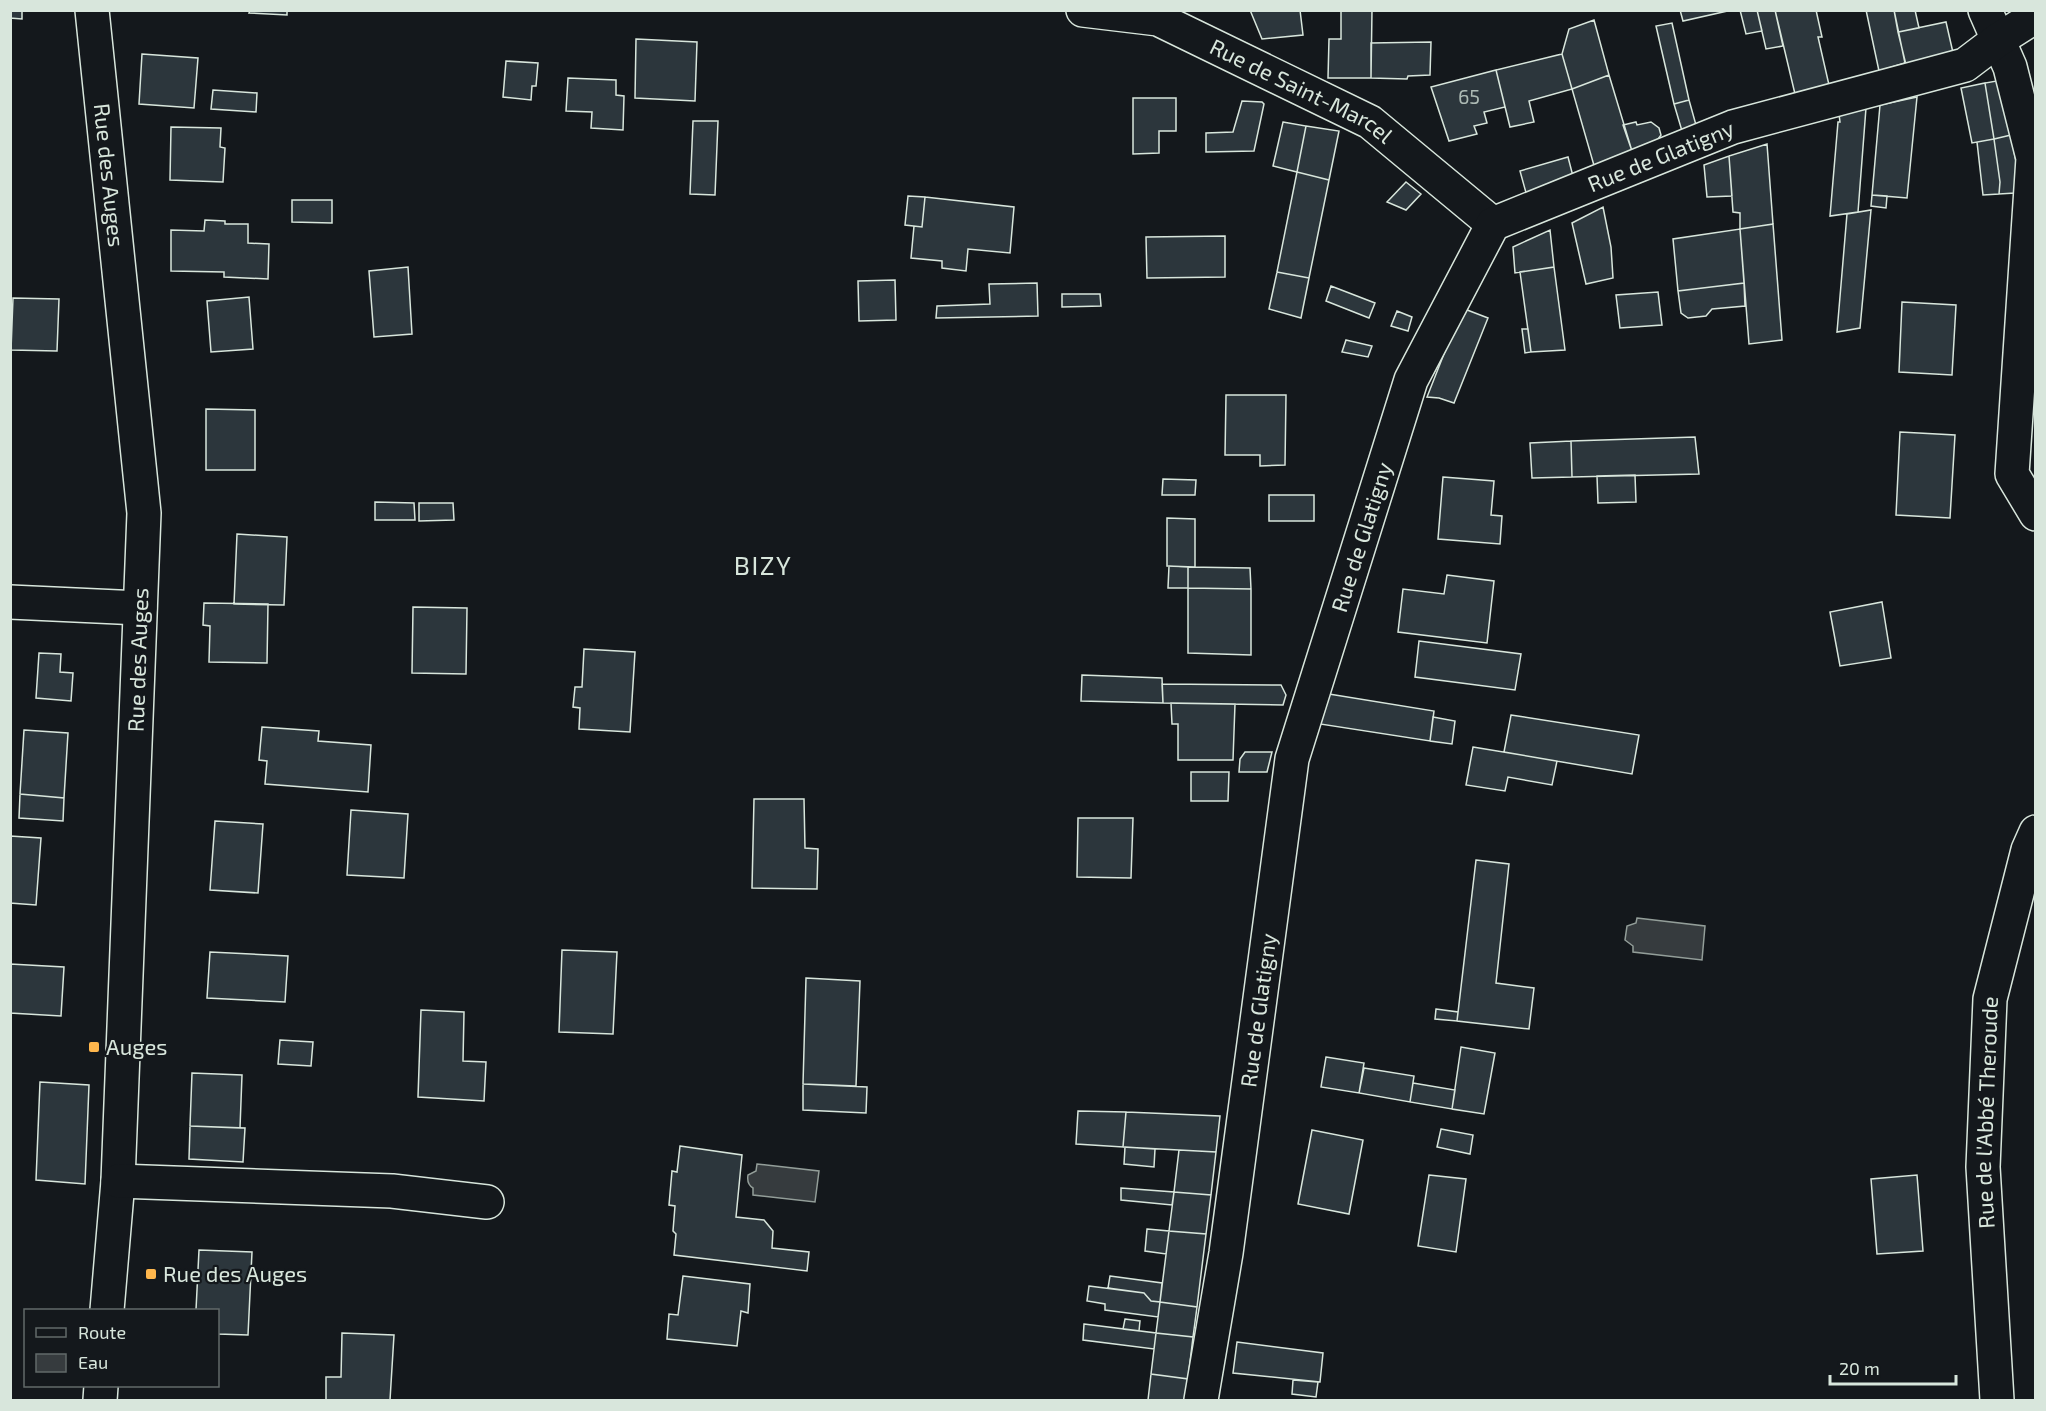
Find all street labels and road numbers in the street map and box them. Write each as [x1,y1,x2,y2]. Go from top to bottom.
street label: Rue de Saint-Marcel [1206,32,1399,148]
street label: Rue des Auges [90,102,130,248]
street label: Rue de Glatigny [1584,114,1738,196]
street label: Rue de Glatigny [1325,459,1396,615]
street label: Rue des Auges [121,587,153,732]
street label: Rue de Glatigny [1234,931,1281,1089]
street label: Rue de l'Abbé Theroude [1969,996,2002,1229]

